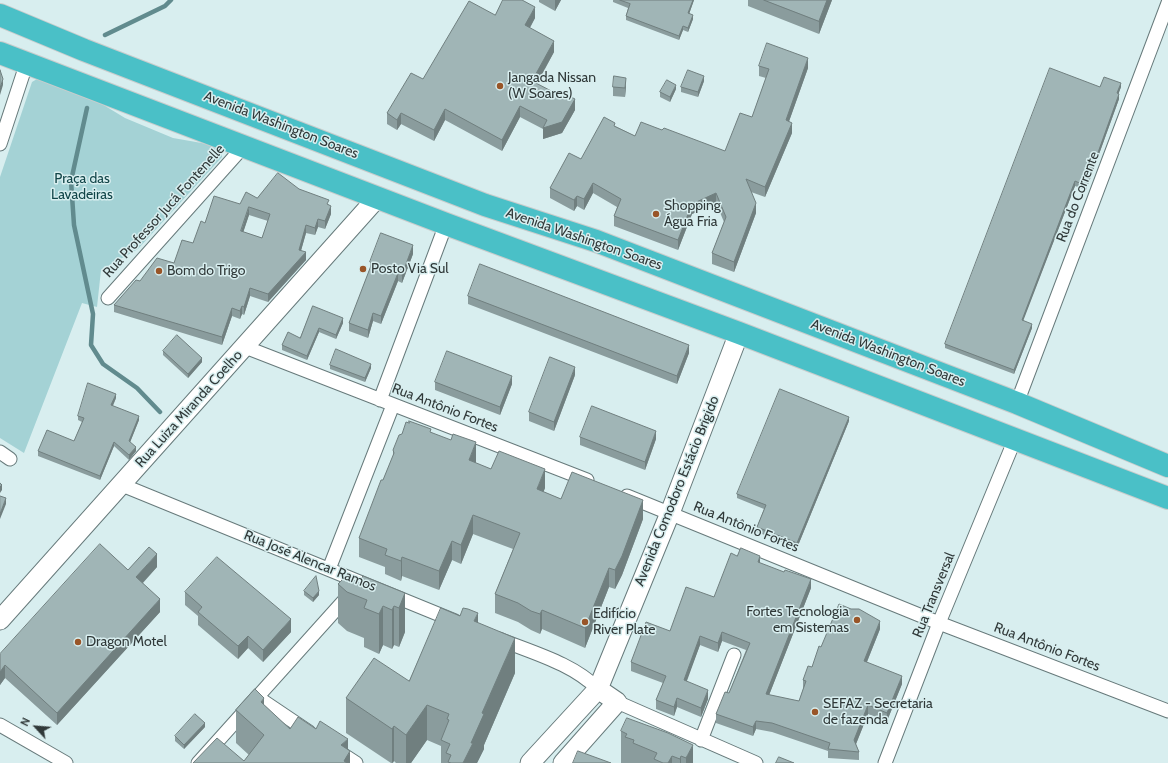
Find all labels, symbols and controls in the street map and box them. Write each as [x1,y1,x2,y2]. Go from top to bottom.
place label: Jangada Nissan (W Soares) [508,70,596,102]
marker: Jangada Nissan (W Soares) [495,81,505,91]
street label: Avenida Washington Soares [201,88,361,162]
street label: Rua Professor Jucá Fontenelle [100,141,228,281]
street label: Rua do Corrente [1053,149,1103,245]
park label: Praça das Lavadeiras [51,171,113,204]
place label: Shopping Água Fria [664,198,721,230]
street label: Avenida Washington Soares [504,204,664,274]
marker: Shopping Água Fria [651,209,661,219]
place label: Posto Via Sul [371,261,449,277]
place label: Bom do Trigo [167,263,245,279]
marker: Posto Via Sul [358,264,368,274]
marker: Bom do Trigo [154,266,164,276]
street label: Avenida Washington Soares [808,316,968,390]
street label: Rua Luiza Miranda Coelho [132,347,246,471]
street label: Rua Antônio Fortes [390,380,500,436]
street label: Avenida Comodoro Estácio Brigido [631,393,723,589]
street label: Rua Antônio Fortes [691,498,801,556]
street label: Rua José Alencar Ramos [242,527,378,595]
street label: Rua Transversal [909,550,959,640]
place label: Fortes Tecnologia em Sistemas [746,604,849,636]
place label: Edifício River Plate [593,606,655,638]
marker: Fortes Tecnologia em Sistemas [852,615,862,625]
marker: Edifício River Plate [580,617,590,627]
street label: Rua Antônio Fortes [992,619,1102,675]
place label: Dragon Motel [86,634,167,650]
marker: Dragon Motel [73,637,83,647]
place label: SEFAZ - Secretaria de fazenda [823,696,933,728]
north arrow [16,707,56,747]
marker: SEFAZ - Secretaria de fazenda [810,707,820,717]
text: N [17,715,33,728]

